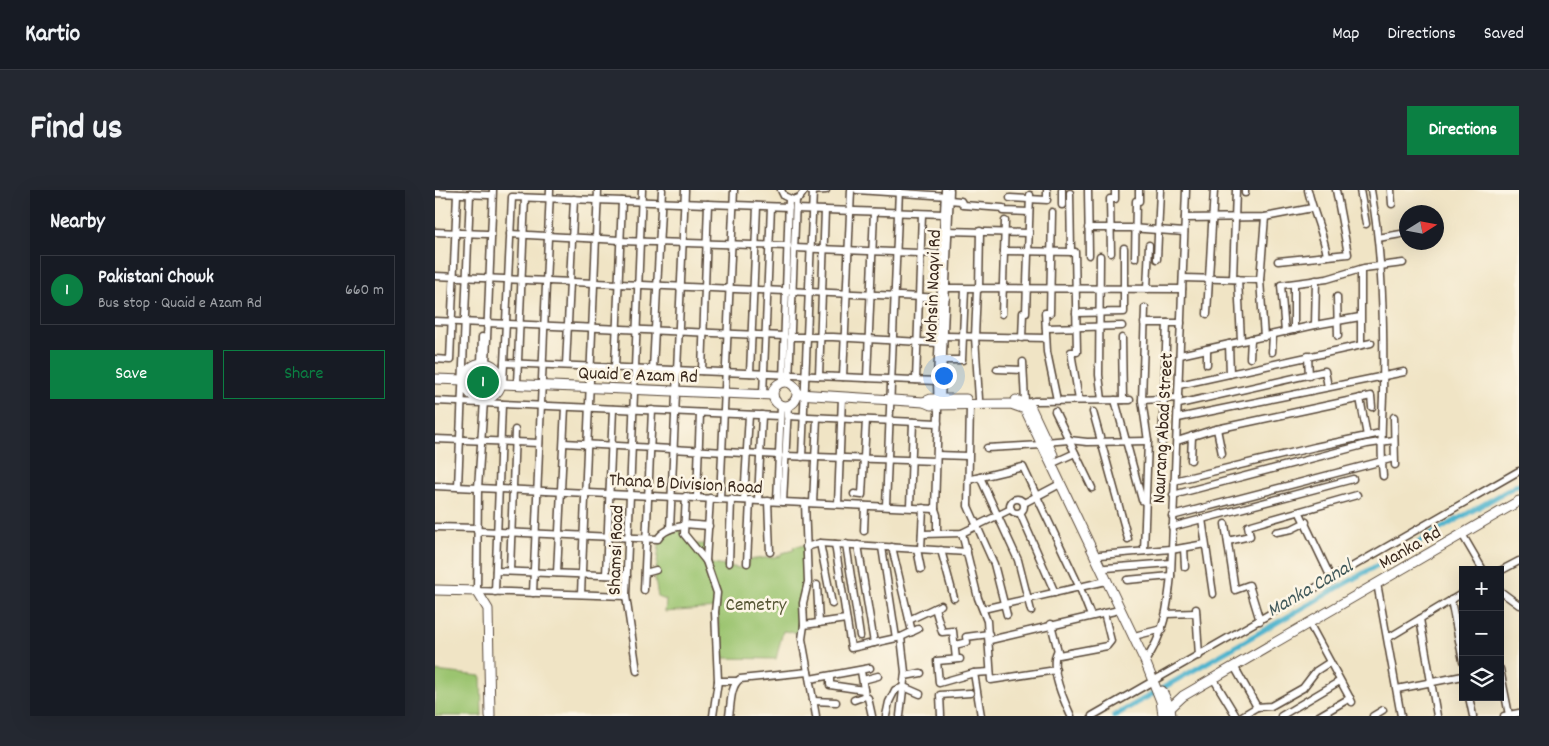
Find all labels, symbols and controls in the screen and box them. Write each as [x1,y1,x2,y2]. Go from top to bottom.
text: Kartio [25,18,80,52]
text: Map [1332,22,1359,47]
text: Directions [1387,22,1456,47]
text: Saved [1484,22,1524,47]
text: Find us [30,105,122,155]
button: Directions [1407,106,1519,155]
north arrow [1399,205,1444,250]
text: Nearby [50,208,105,238]
street label: Mohsin Naqvi Rd [919,229,950,343]
text: Pakistani Chowk [98,265,214,292]
text: 1 [65,279,69,302]
text: 660 m [345,279,384,302]
text: Bus stop · Quaid e Azam Rd [98,292,262,315]
button: Save [50,350,213,399]
button: Share [223,350,385,399]
street label: Naurang Abad Street [1147,352,1182,504]
street label: Quaid e Azam Rd [578,361,698,392]
pin: 1 [467,363,499,401]
your location [931,363,957,389]
street label: Thana B Division Road [608,468,763,503]
street label: Shamsi Road [602,504,633,596]
street label: Manka Rd [1375,520,1447,578]
water label: Manka Canal [1262,553,1361,626]
map controls [1459,566,1504,701]
button: + [1459,566,1504,611]
park label: Cemetry [726,593,787,620]
button: − [1459,611,1504,656]
button: layers [1459,656,1504,701]

